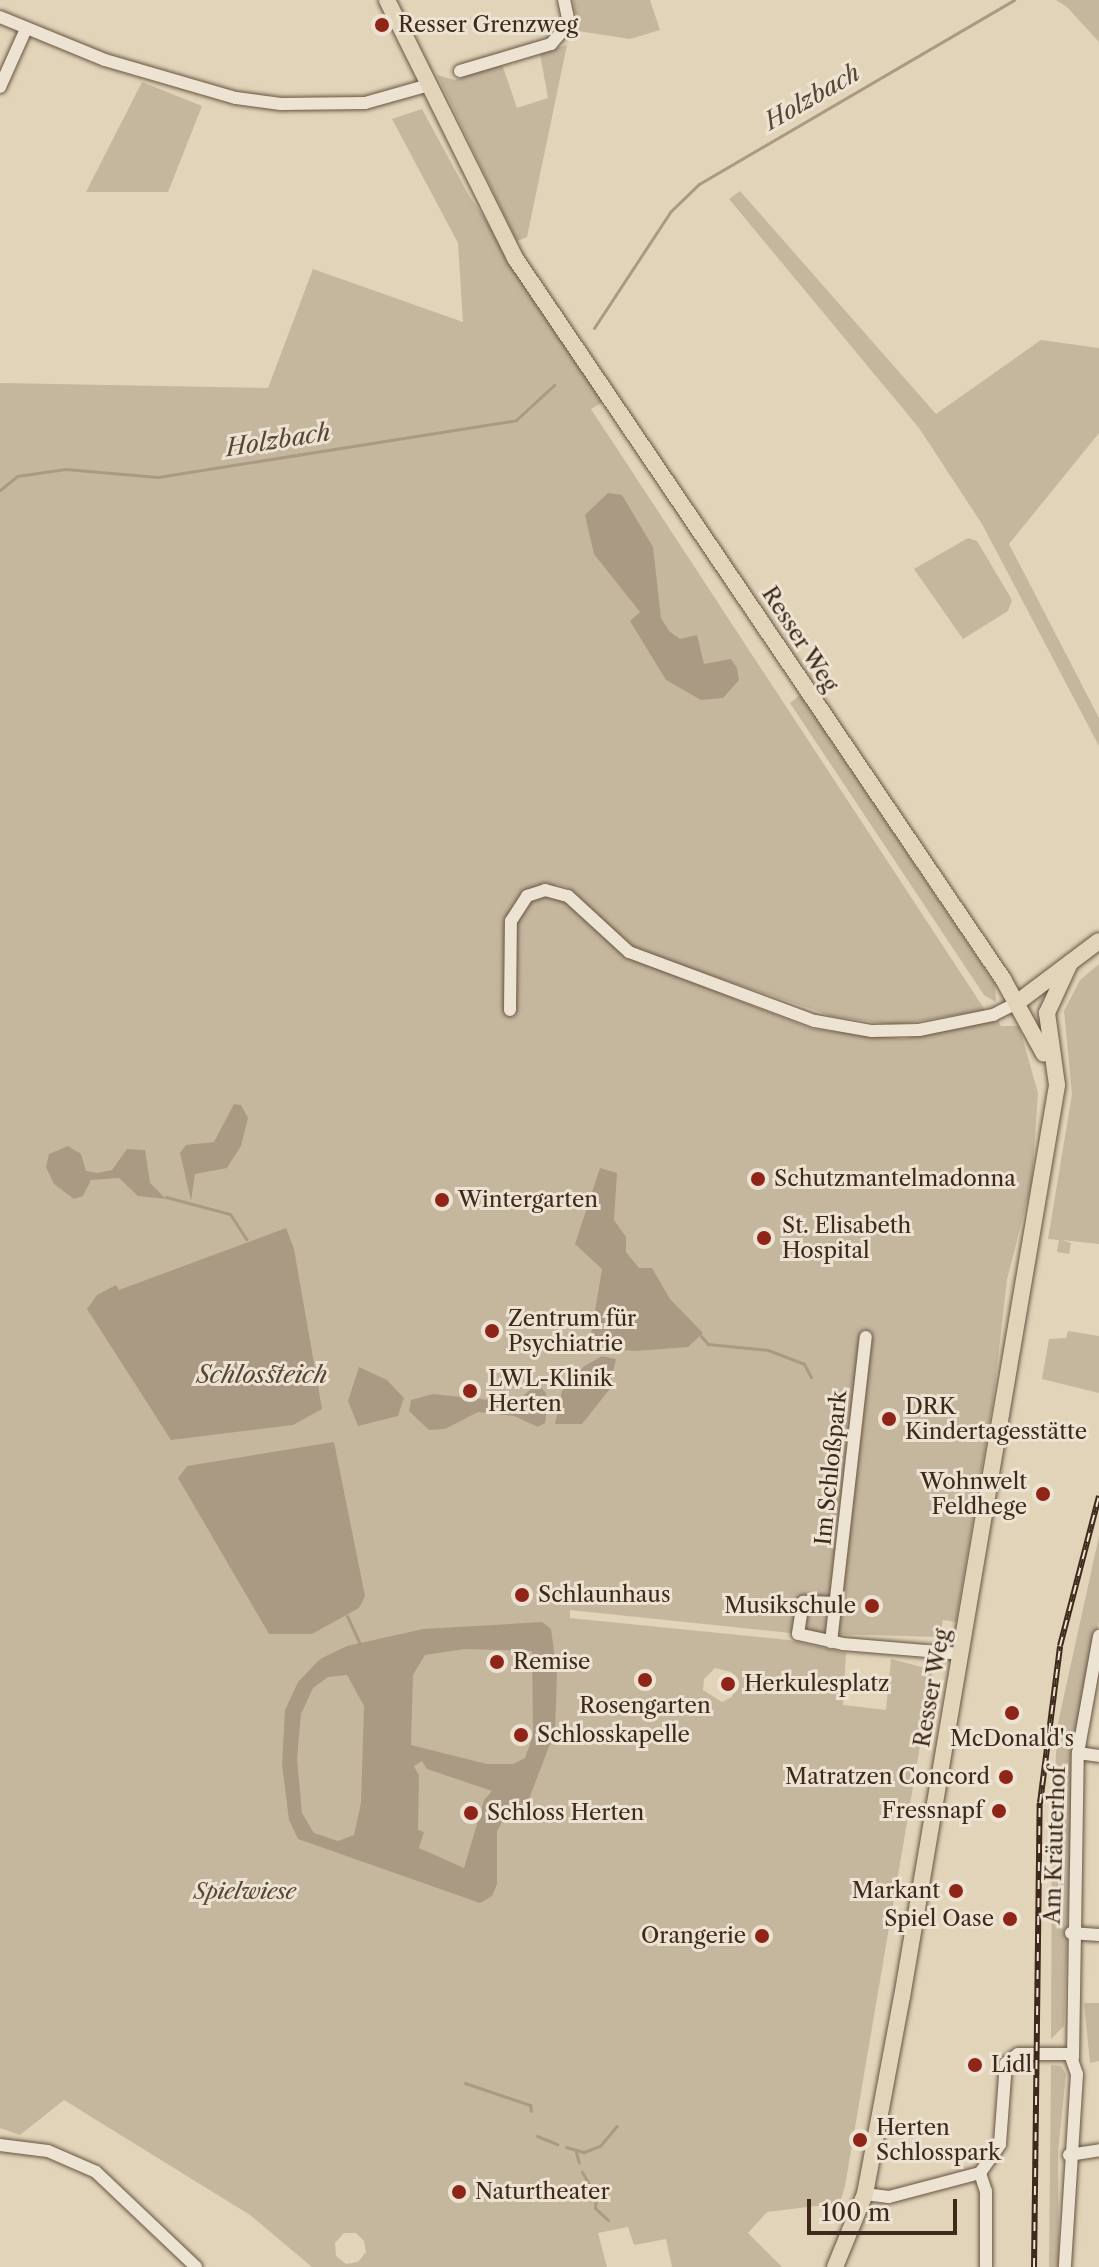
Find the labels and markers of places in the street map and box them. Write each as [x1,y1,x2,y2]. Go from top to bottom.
place label: Resser Grenzweg [398,12,579,38]
marker: Resser Grenzweg [373,16,391,34]
place label: Schutzmantelmadonna [774,1166,1016,1192]
marker: Schutzmantelmadonna [749,1170,767,1188]
place label: Wintergarten [458,1187,598,1213]
marker: Wintergarten [433,1191,451,1209]
place label: St. Elisabeth Hospital [782,1212,911,1264]
marker: St. Elisabeth Hospital [753,1227,775,1249]
place label: Zentrum für Psychiatrie [508,1305,636,1356]
marker: Zentrum für Psychiatrie [483,1322,501,1340]
place label: LWL-Klinik Herten [488,1365,613,1416]
marker: LWL-Klinik Herten [459,1380,481,1402]
place label: DRK Kindertagesstätte [905,1393,1087,1444]
marker: DRK Kindertagesstätte [880,1410,898,1428]
place label: Wohnwelt Feldhege [920,1468,1027,1520]
marker: Wohnwelt Feldhege [1034,1485,1052,1503]
place label: Schlaunhaus [538,1582,670,1608]
marker: Schlaunhaus [513,1586,531,1604]
place label: Musikschule [724,1593,856,1619]
marker: Musikschule [863,1597,881,1615]
place label: Remise [513,1649,590,1675]
marker: Remise [488,1653,506,1671]
marker: Rosengarten [636,1671,654,1689]
place label: Herkulesplatz [744,1671,889,1697]
marker: Herkulesplatz [719,1675,737,1693]
place label: Rosengarten [579,1693,711,1719]
marker: McDonald's [1003,1704,1021,1722]
place label: Schlosskapelle [537,1722,690,1748]
marker: Schlosskapelle [512,1726,530,1744]
place label: McDonald's [950,1726,1074,1752]
place label: Matratzen Concord [785,1764,990,1790]
marker: Matratzen Concord [997,1768,1015,1786]
place label: Fressnapf [882,1798,983,1824]
place label: Schloss Herten [487,1800,644,1826]
marker: Fressnapf [990,1802,1008,1820]
marker: Schloss Herten [462,1804,480,1822]
place label: Markant [852,1878,940,1904]
marker: Markant [947,1882,965,1900]
place label: Spiel Oase [884,1906,994,1932]
marker: Spiel Oase [1001,1910,1019,1928]
place label: Orangerie [641,1923,746,1949]
marker: Orangerie [753,1927,771,1945]
place label: Lidl [991,2052,1032,2078]
marker: Lidl [966,2056,984,2074]
place label: Herten Schlosspark [876,2114,1001,2166]
marker: Herten Schlosspark [851,2131,869,2149]
place label: Naturtheater [475,2179,610,2205]
marker: Naturtheater [450,2183,468,2201]

